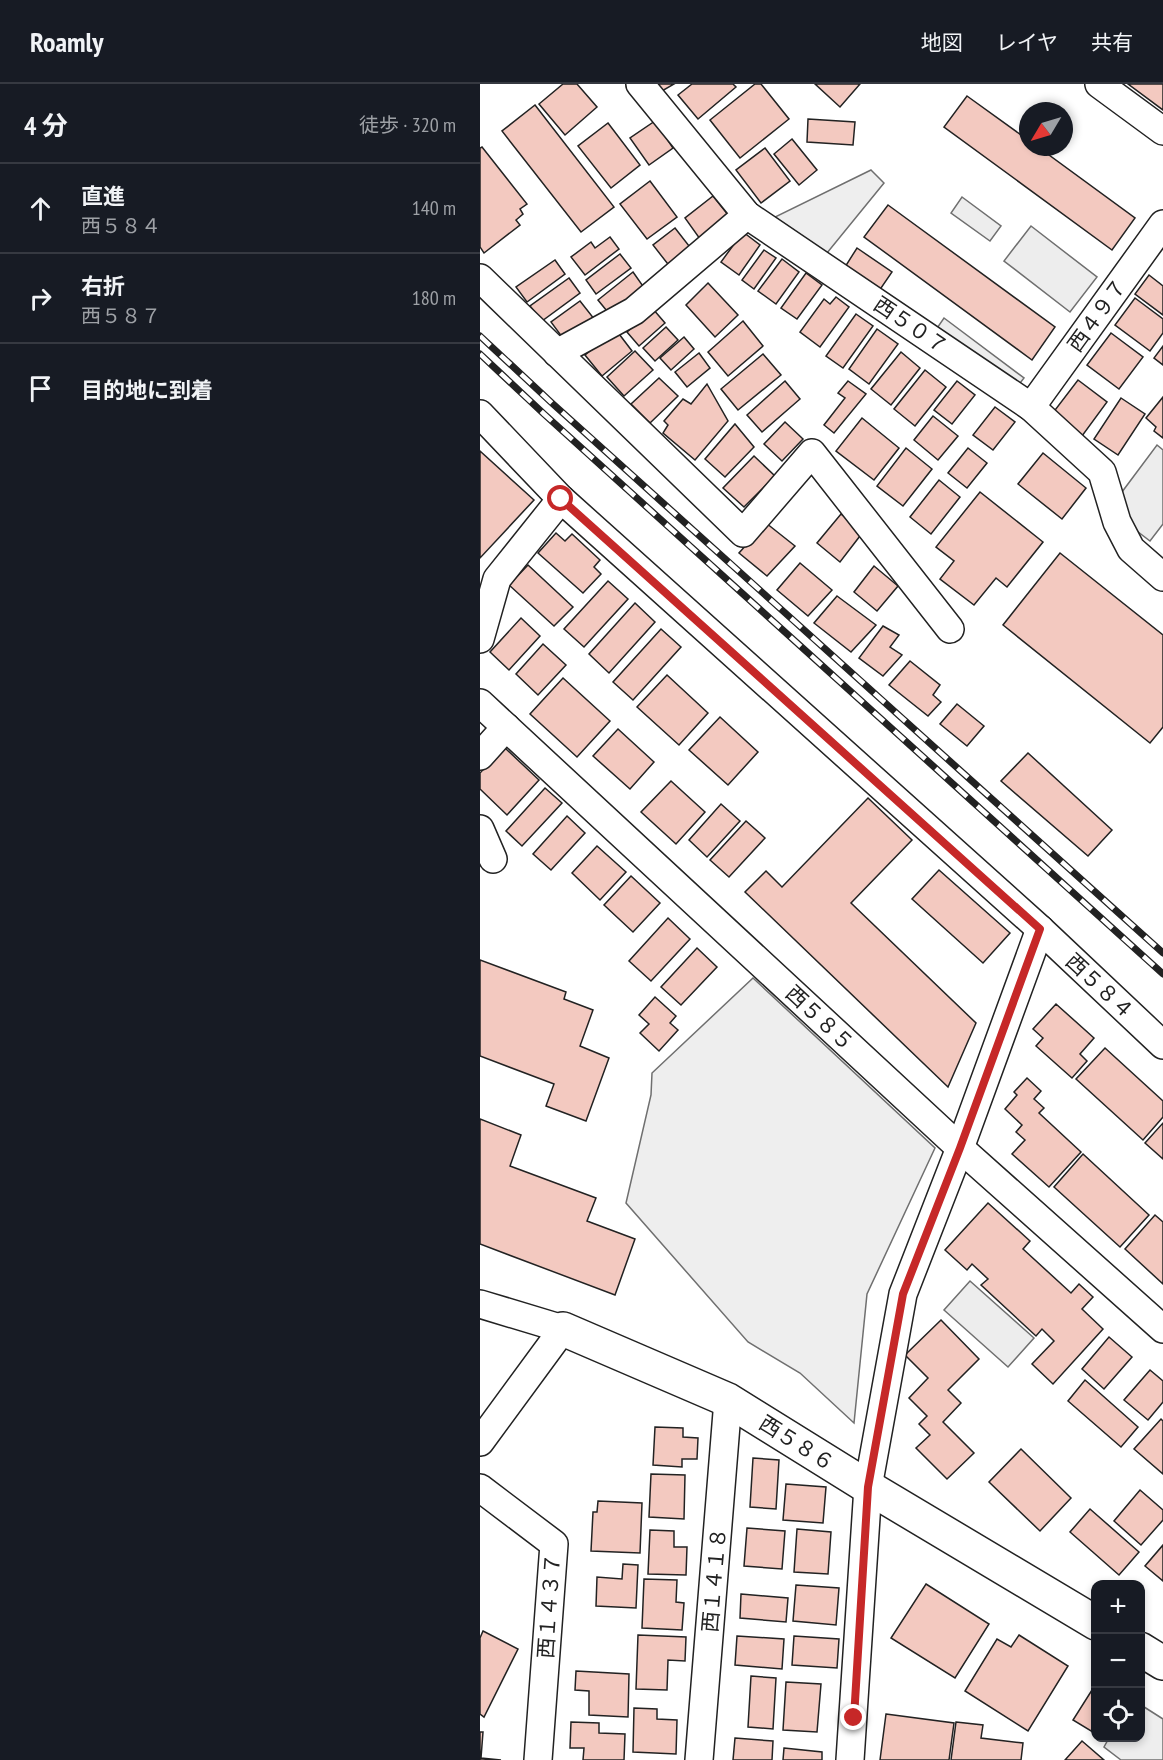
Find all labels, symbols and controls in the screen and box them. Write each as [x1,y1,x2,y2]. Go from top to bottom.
text: Roamly [30,23,104,60]
text: 地図 [921,29,963,56]
text: レイヤ [996,29,1058,56]
text: 共有 [1091,29,1133,56]
north arrow [1019,102,1073,156]
text: 4 分 [24,109,68,142]
text: 徒歩 · 320 m [359,112,456,138]
text: 直進 [81,182,125,210]
icon: ahead [24,192,57,225]
text: 140 m [412,195,456,221]
text: 西５８４ [81,213,161,239]
text: 右折 [81,272,125,300]
street label: 西４９７ [1061,273,1133,357]
icon: right [24,282,57,315]
text: 180 m [412,285,456,311]
street label: 西５０７ [869,290,953,360]
text: 西５８７ [81,303,161,329]
icon: arrive [24,372,57,405]
text: 目的地に到着 [81,376,213,404]
route start [547,485,573,511]
street label: 西５８４ [1060,947,1140,1025]
street label: 西５８５ [780,979,860,1057]
street label: 西５８６ [754,1409,840,1477]
street label: 西１４１８ [696,1527,732,1633]
street label: 西１４３７ [532,1553,566,1659]
map controls [1091,1580,1145,1742]
button: + [1091,1580,1145,1634]
button: − [1091,1634,1145,1688]
button: locate [1091,1688,1145,1742]
route end [840,1704,866,1730]

